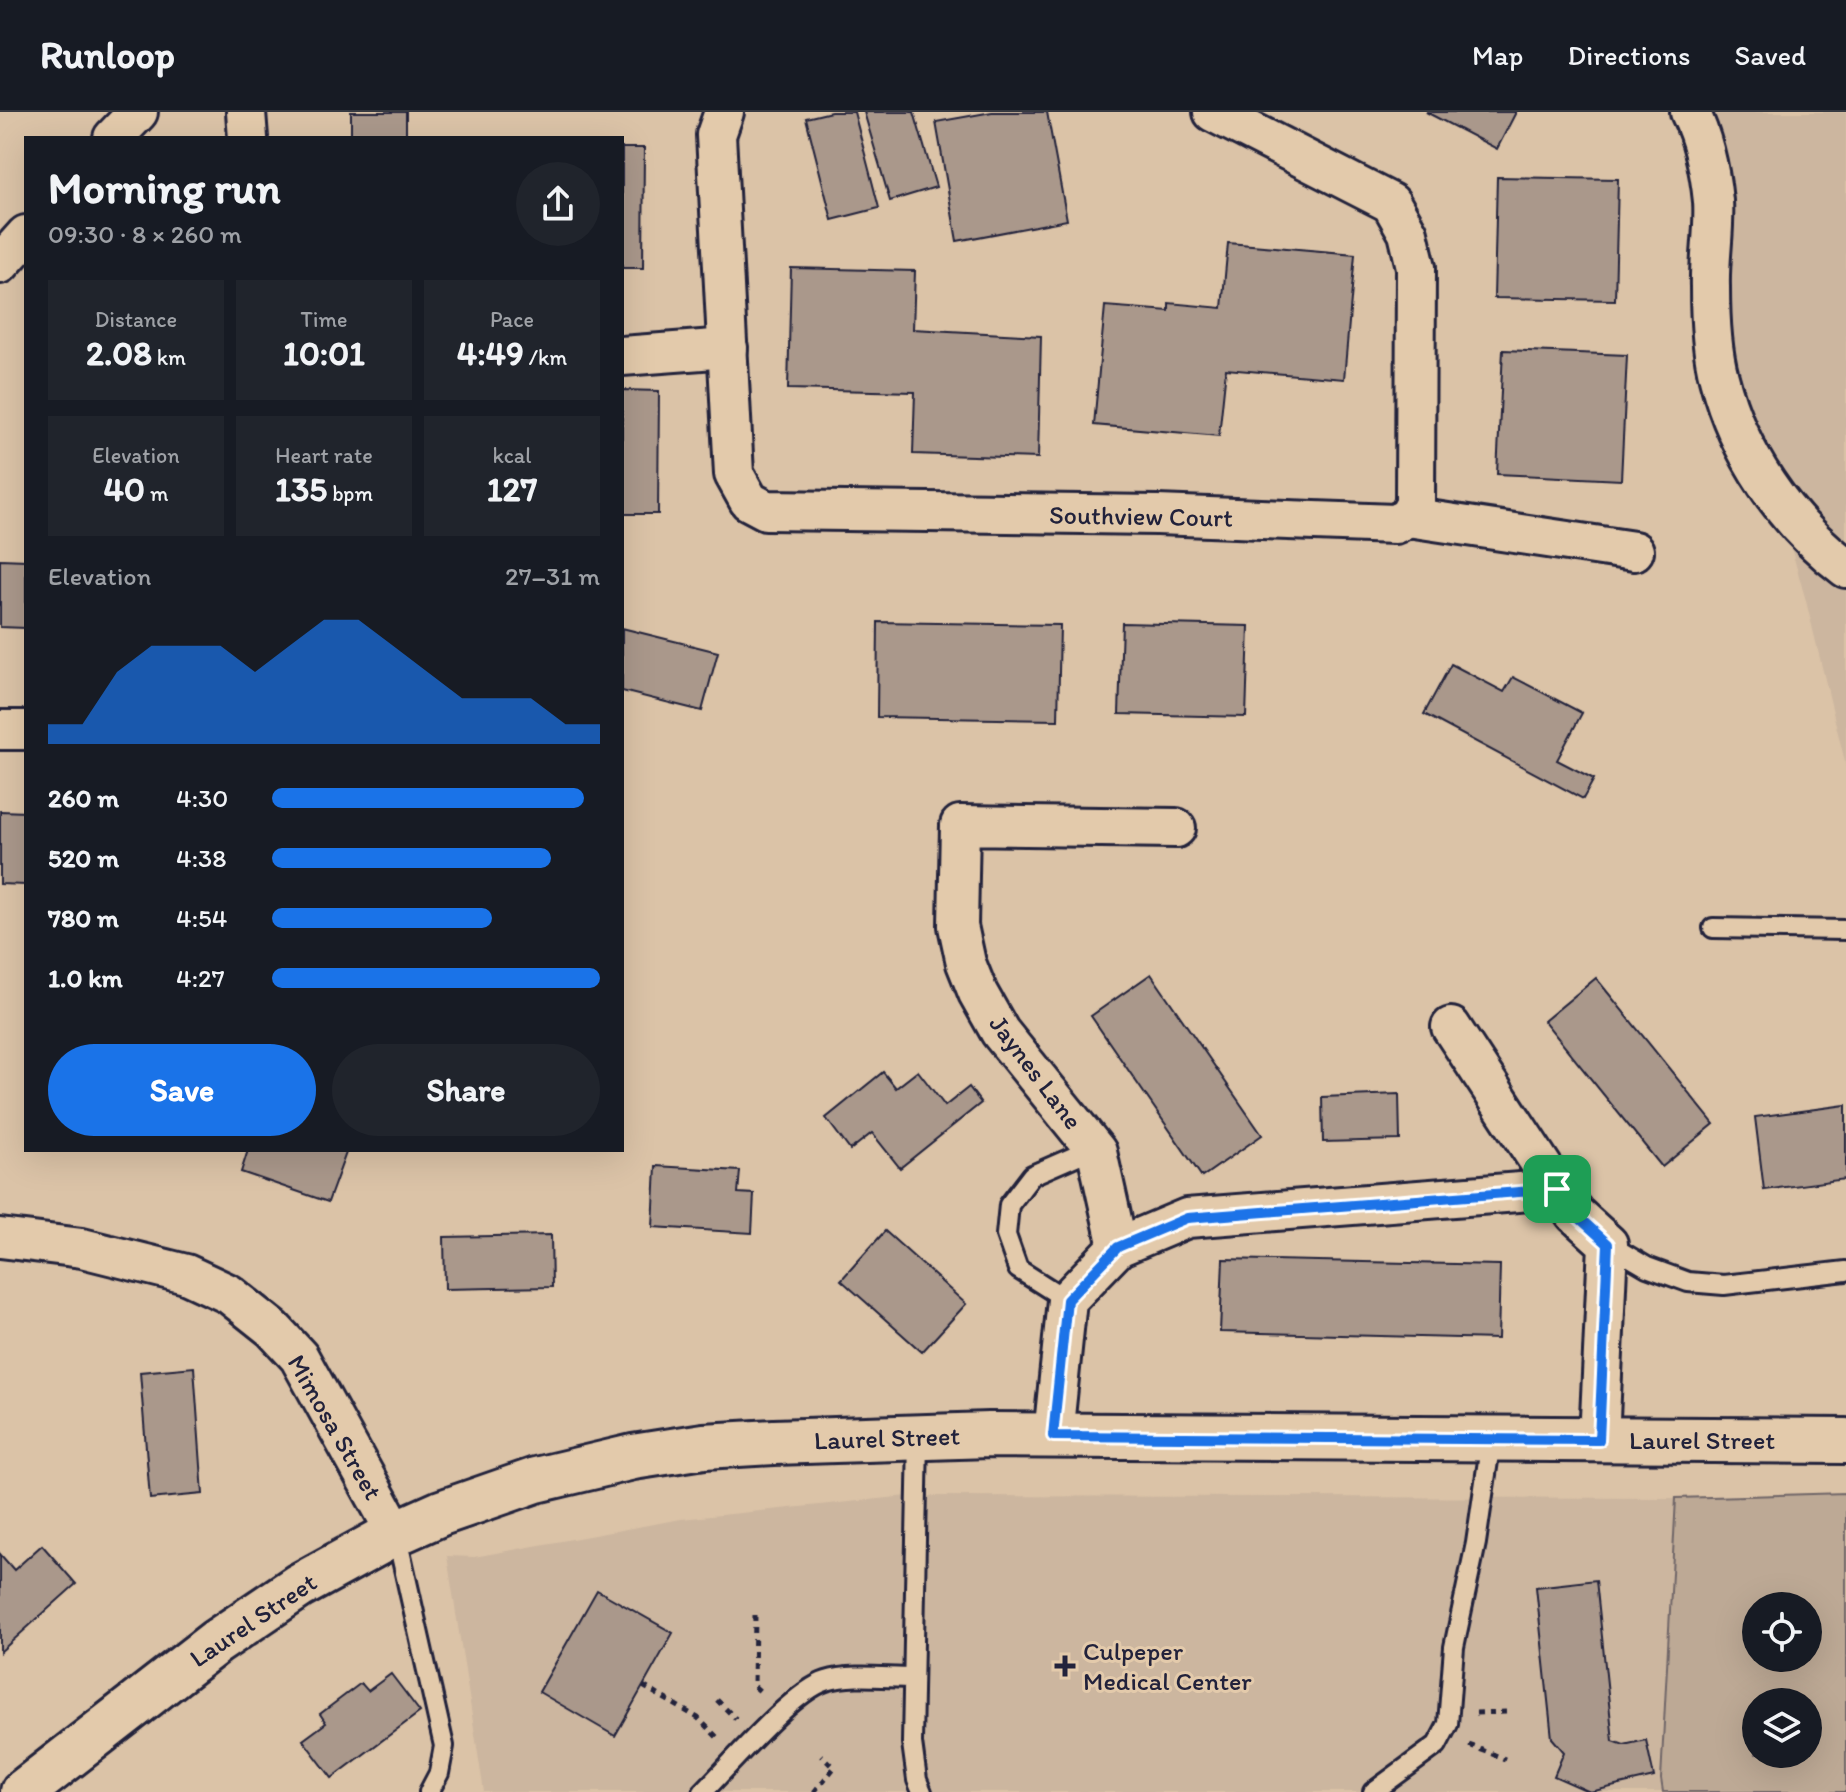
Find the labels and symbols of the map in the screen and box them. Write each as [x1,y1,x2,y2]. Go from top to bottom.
street label: Southview Court [1049,498,1233,534]
street label: Jaynes Lane [983,1008,1089,1136]
pin [1523,1155,1591,1223]
street label: Mimosa Street [281,1349,390,1505]
street label: Laurel Street [813,1419,961,1457]
street label: Laurel Street [1629,1424,1775,1456]
street label: Laurel Street [183,1566,323,1674]
place label: Culpeper Medical Center [1083,1635,1252,1697]
marker: Culpeper Medical Center [1054,1655,1076,1677]

